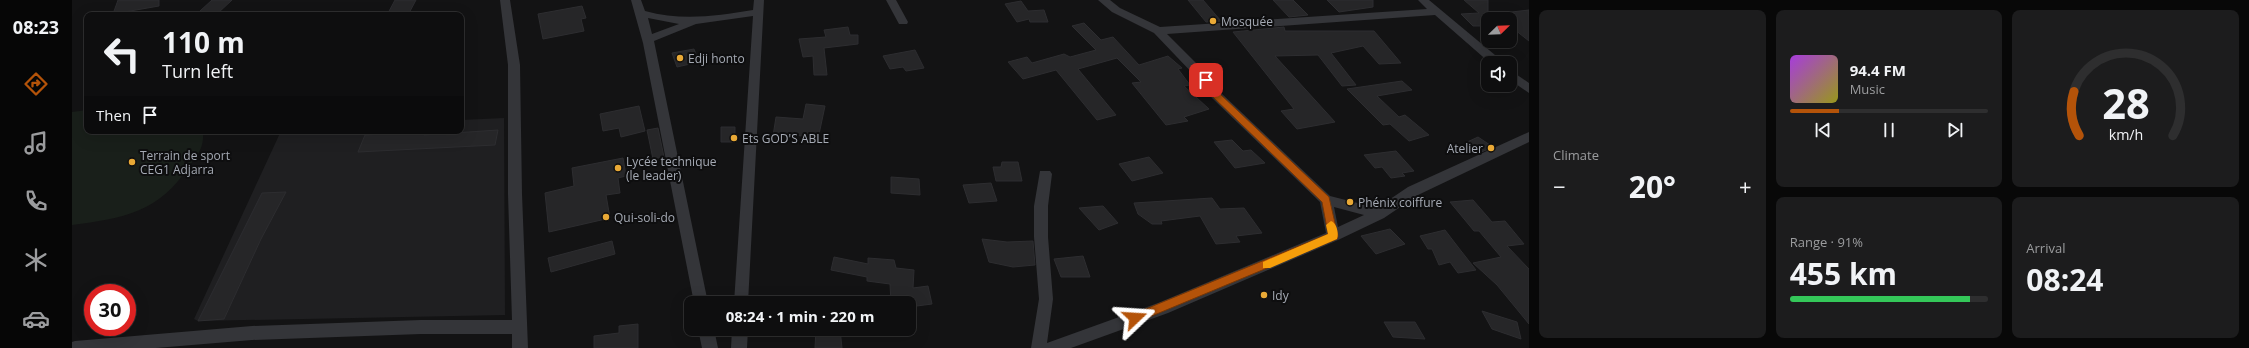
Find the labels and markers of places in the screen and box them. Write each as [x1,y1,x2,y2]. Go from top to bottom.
place label: Mosquée [1221,13,1273,30]
marker: Mosquée [1208,16,1218,26]
place label: Edji honto [688,50,745,67]
marker: Edji honto [675,53,685,63]
pin [1189,63,1223,97]
place label: Ets GOD'S ABLE [742,130,829,147]
marker: Ets GOD'S ABLE [729,133,739,143]
place label: Atelier [1447,140,1483,157]
marker: Atelier [1486,143,1496,153]
place label: Terrain de sport CEG1 Adjarra [140,147,230,178]
place label: Lycée technique (le leader) [626,153,717,184]
marker: Terrain de sport CEG1 Adjarra [127,157,137,167]
marker: Lycée technique (le leader) [613,163,623,173]
place label: Phénix coiffure [1358,194,1442,211]
marker: Phénix coiffure [1345,197,1355,207]
place label: Qui-soli-do [614,209,675,226]
marker: Qui-soli-do [601,212,611,222]
place label: Idy [1272,287,1290,304]
marker: Idy [1259,290,1269,300]

